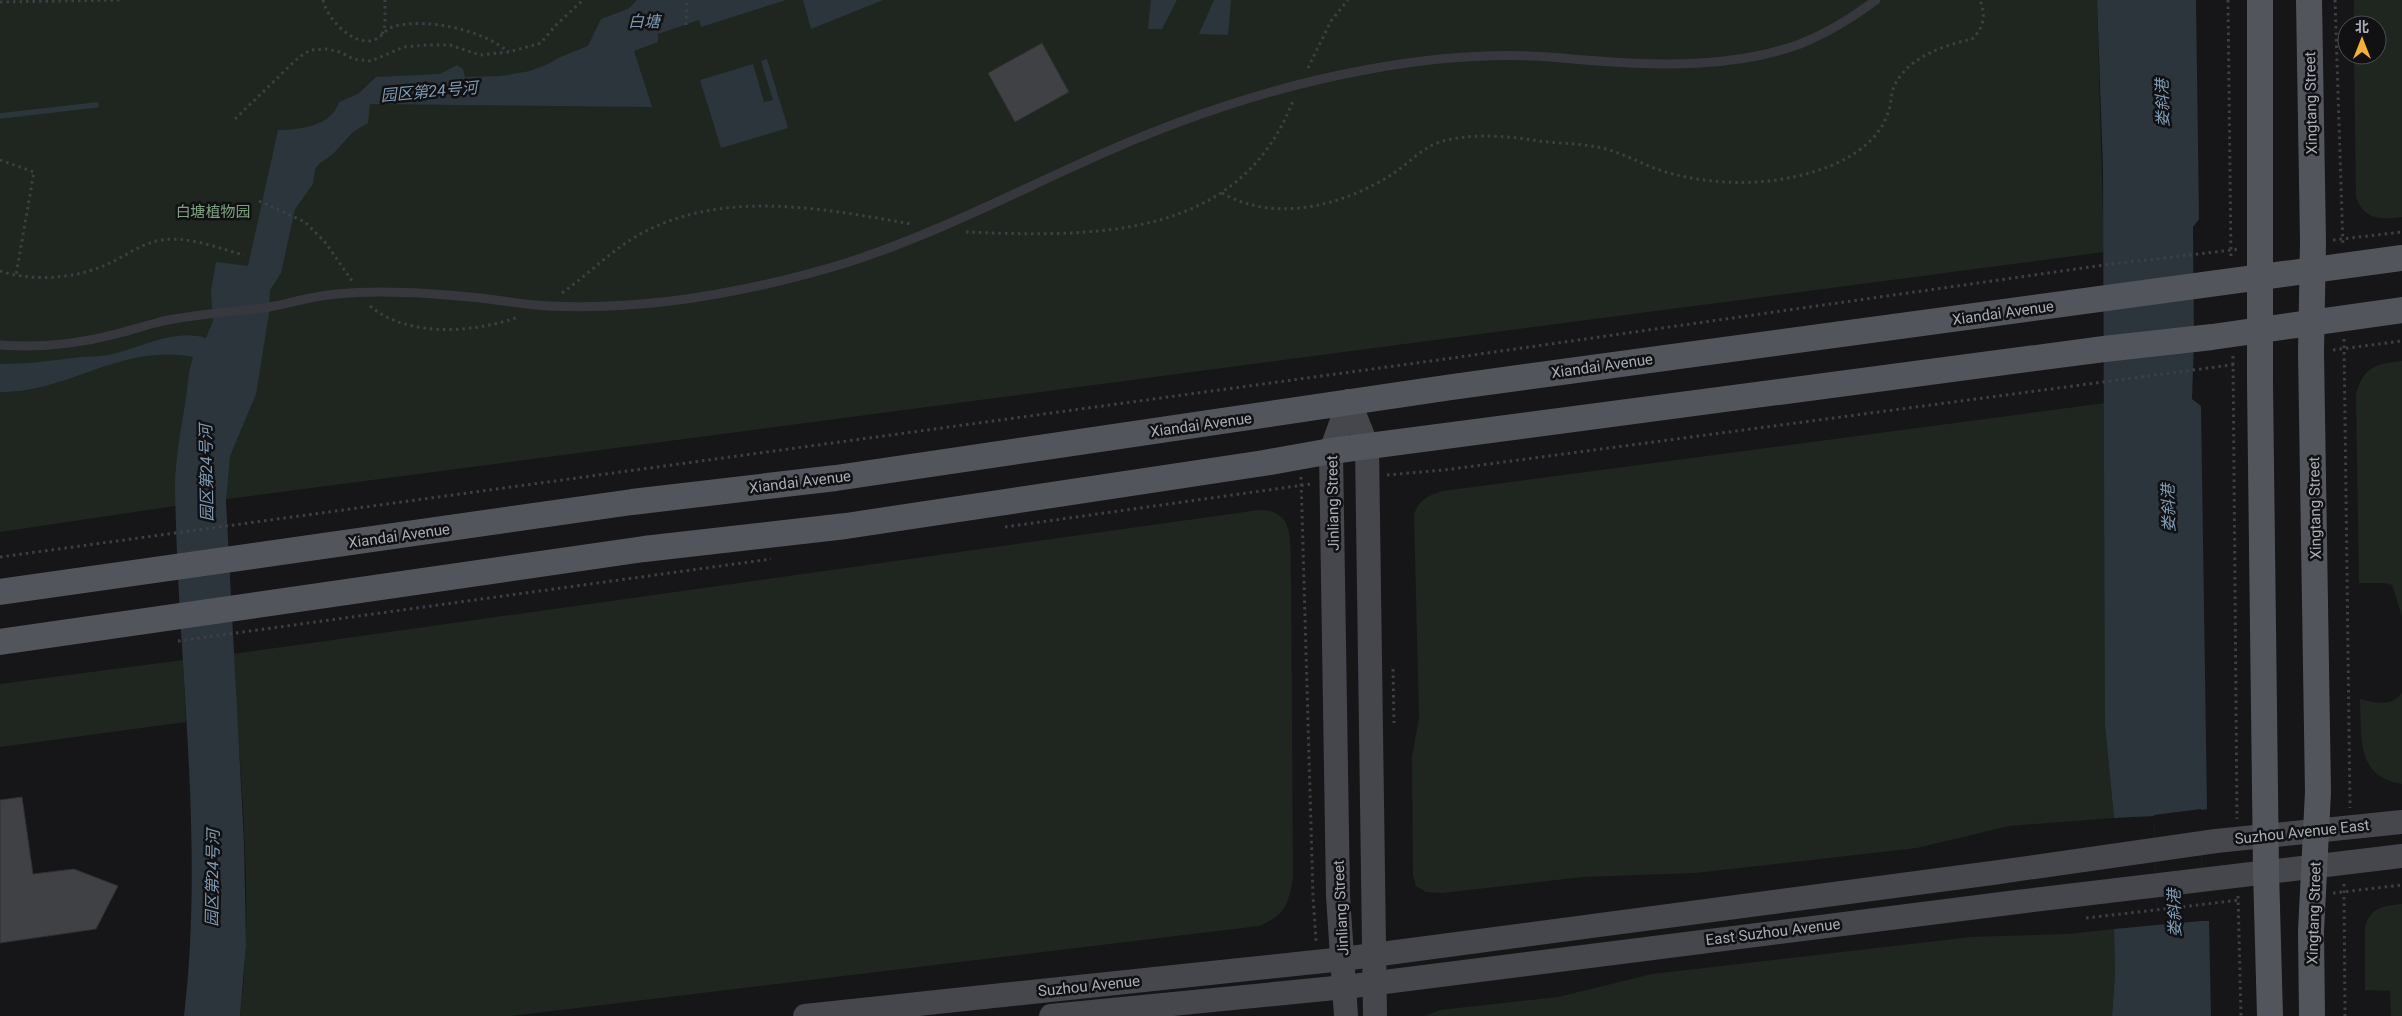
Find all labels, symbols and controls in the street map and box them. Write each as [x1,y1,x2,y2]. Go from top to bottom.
water label: 白塘 [628,12,663,31]
north arrow [2337,15,2387,65]
text: 北 [2355,19,2369,35]
street label: Xingtang Street [2301,51,2321,155]
water label: 娄斜港 [2153,77,2172,127]
water label: 园区第24号河 [380,78,481,105]
park label: 白塘植物园 [175,203,251,221]
street label: Xiandai Avenue [1951,297,2055,329]
street label: Xiandai Avenue [1550,350,1654,382]
street label: Xiandai Avenue [1149,409,1253,441]
water label: 园区第24号河 [196,421,217,522]
street label: Jinliang Street [1323,455,1343,551]
street label: Xingtang Street [2305,456,2325,560]
street label: Xiandai Avenue [748,467,852,497]
water label: 娄斜港 [2159,482,2178,532]
street label: Xiandai Avenue [347,520,451,552]
street label: Suzhou Avenue East [2234,816,2370,848]
water label: 园区第24号河 [202,826,223,927]
street label: Jinliang Street [1330,860,1352,956]
street label: Xingtang Street [2303,861,2325,965]
water label: 娄斜港 [2165,887,2184,937]
street label: East Suzhou Avenue [1705,915,1841,949]
street label: Suzhou Avenue [1037,972,1141,1000]

